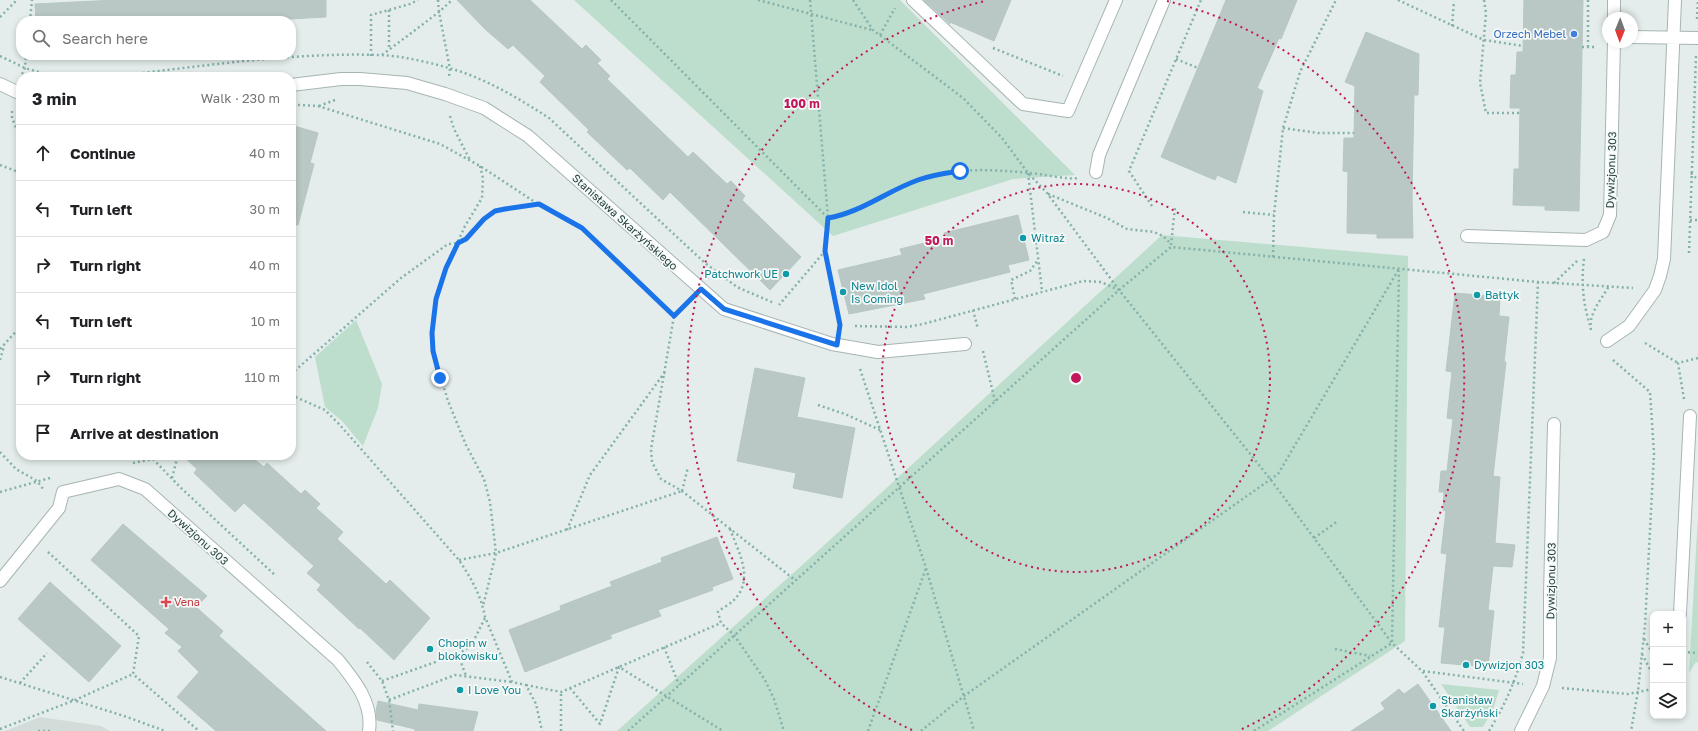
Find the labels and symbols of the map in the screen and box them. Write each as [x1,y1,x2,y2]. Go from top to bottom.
north arrow [1602,12,1638,48]
place label: Orzech Mebel [1493,27,1566,40]
marker: Orzech Mebel [1569,29,1579,39]
text: 100 m [784,96,820,111]
street label: Dywizjonu 303 [1603,131,1618,209]
route start [951,162,969,180]
street label: Stanisława Skarżyńskiego [570,171,681,273]
place label: Witraż [1031,231,1065,244]
text: 50 m [925,233,953,248]
marker: Witraż [1018,233,1028,243]
place label: Patchwork UE [704,267,778,280]
marker: Patchwork UE [781,269,791,279]
place label: New Idol Is Coming [851,279,903,305]
marker: New Idol Is Coming [838,287,848,297]
place label: Bałtyk [1485,288,1519,301]
marker: Bałtyk [1472,290,1482,300]
route end [431,369,449,387]
centre of rings [1069,371,1083,385]
street label: Dywizjonu 303 [165,506,231,567]
street label: Dywizjonu 303 [1543,542,1558,620]
place label: Vena [174,595,200,608]
marker: Vena [161,597,171,607]
place label: Chopin w blokowisku [438,636,498,662]
marker: Chopin w blokowisku [425,644,435,654]
place label: Dywizjon 303 [1474,658,1544,671]
marker: Dywizjon 303 [1461,660,1471,670]
place label: I Love You [468,683,521,696]
marker: I Love You [455,685,465,695]
place label: Stanisław Skarżyński [1441,693,1498,719]
marker: Stanisław Skarżyński [1428,701,1438,711]

